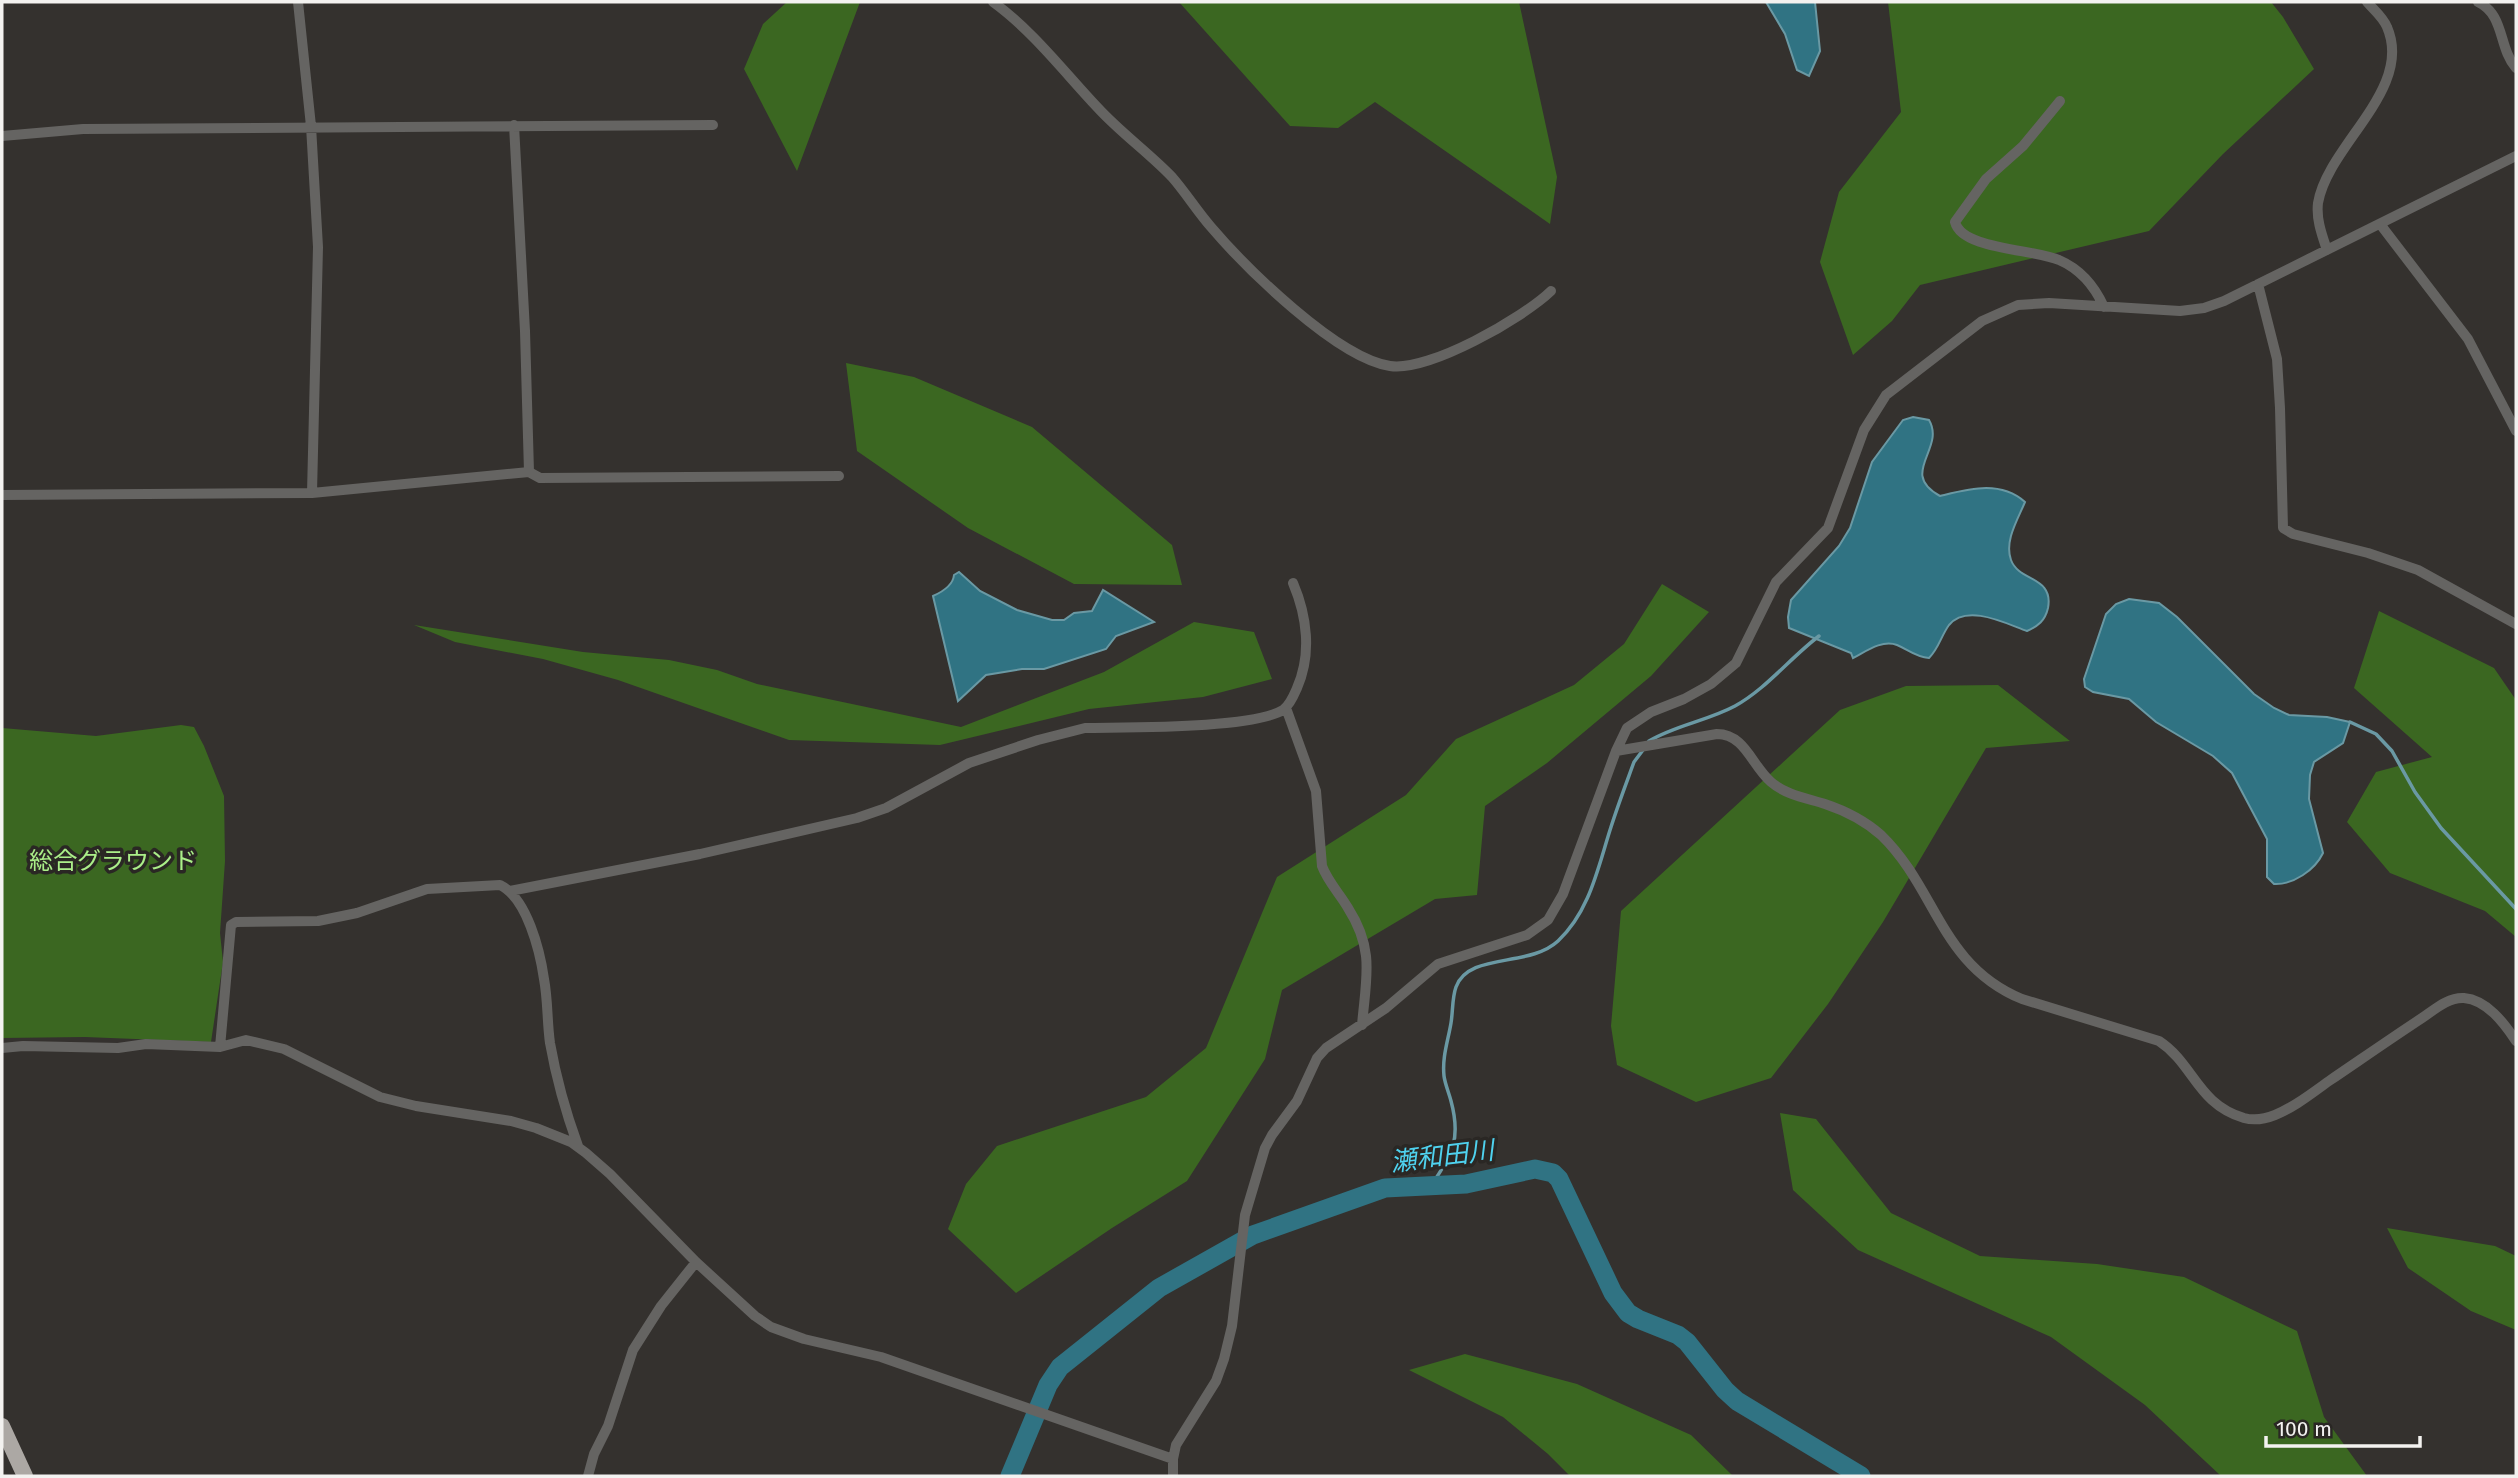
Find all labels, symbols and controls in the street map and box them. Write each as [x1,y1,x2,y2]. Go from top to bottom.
park label: 総合グラウンド [29,847,197,875]
water label: 瀬和田川 [1389,1134,1499,1178]
scale bar [2266,1404,2420,1448]
text: 100 m [2276,1416,2332,1442]

